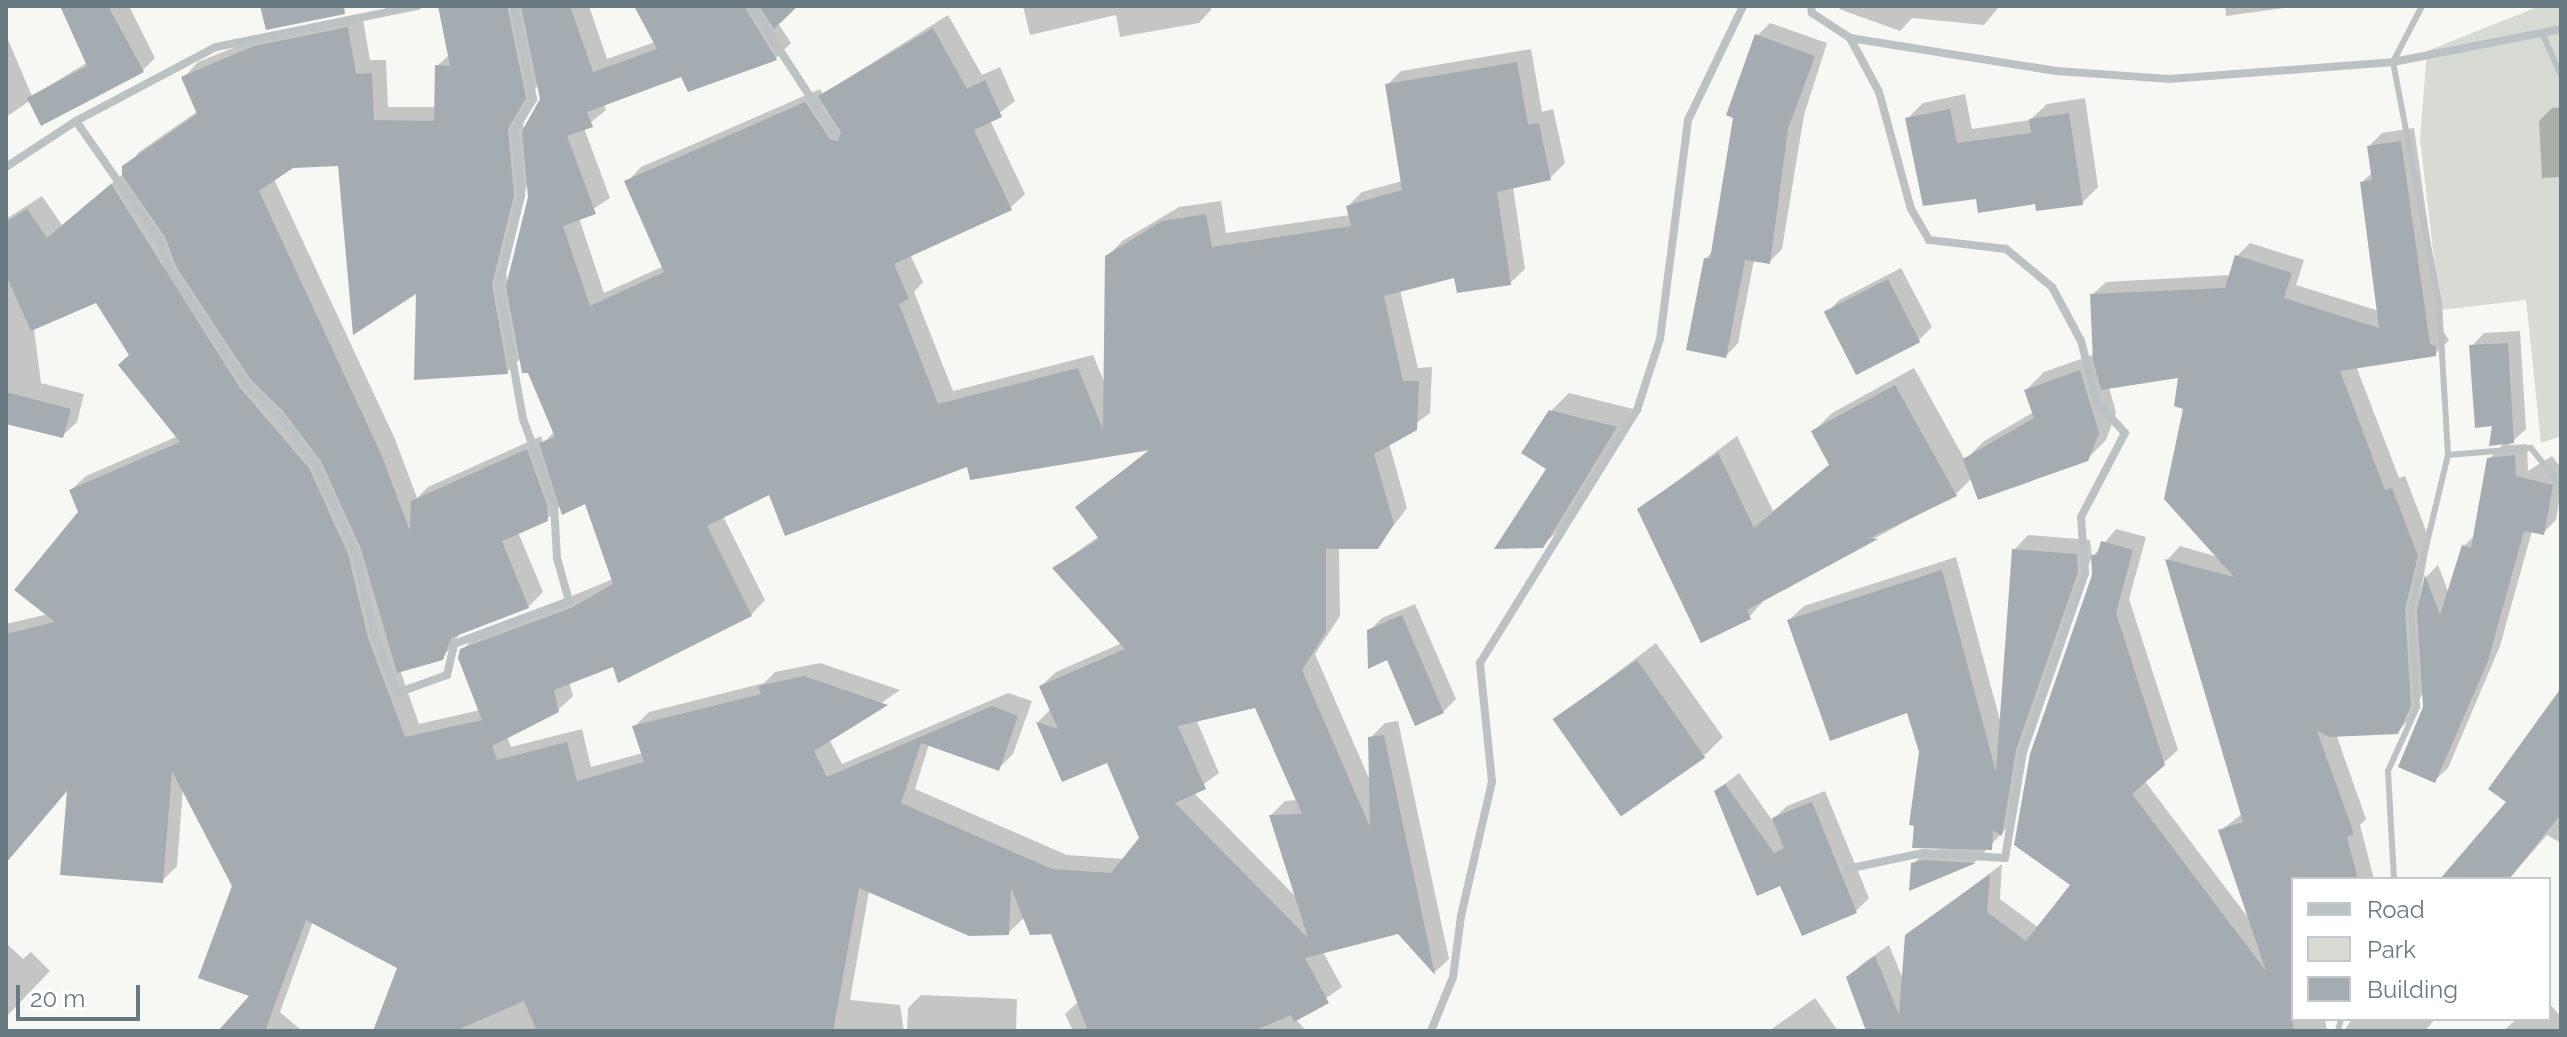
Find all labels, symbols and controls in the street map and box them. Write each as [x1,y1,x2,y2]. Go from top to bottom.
legend [2291,877,2551,1021]
text: Road [2367,895,2425,924]
text: Park [2367,935,2416,964]
scale bar [20,969,144,1019]
text: Building [2367,975,2458,1004]
text: 20 m [30,984,85,1013]

